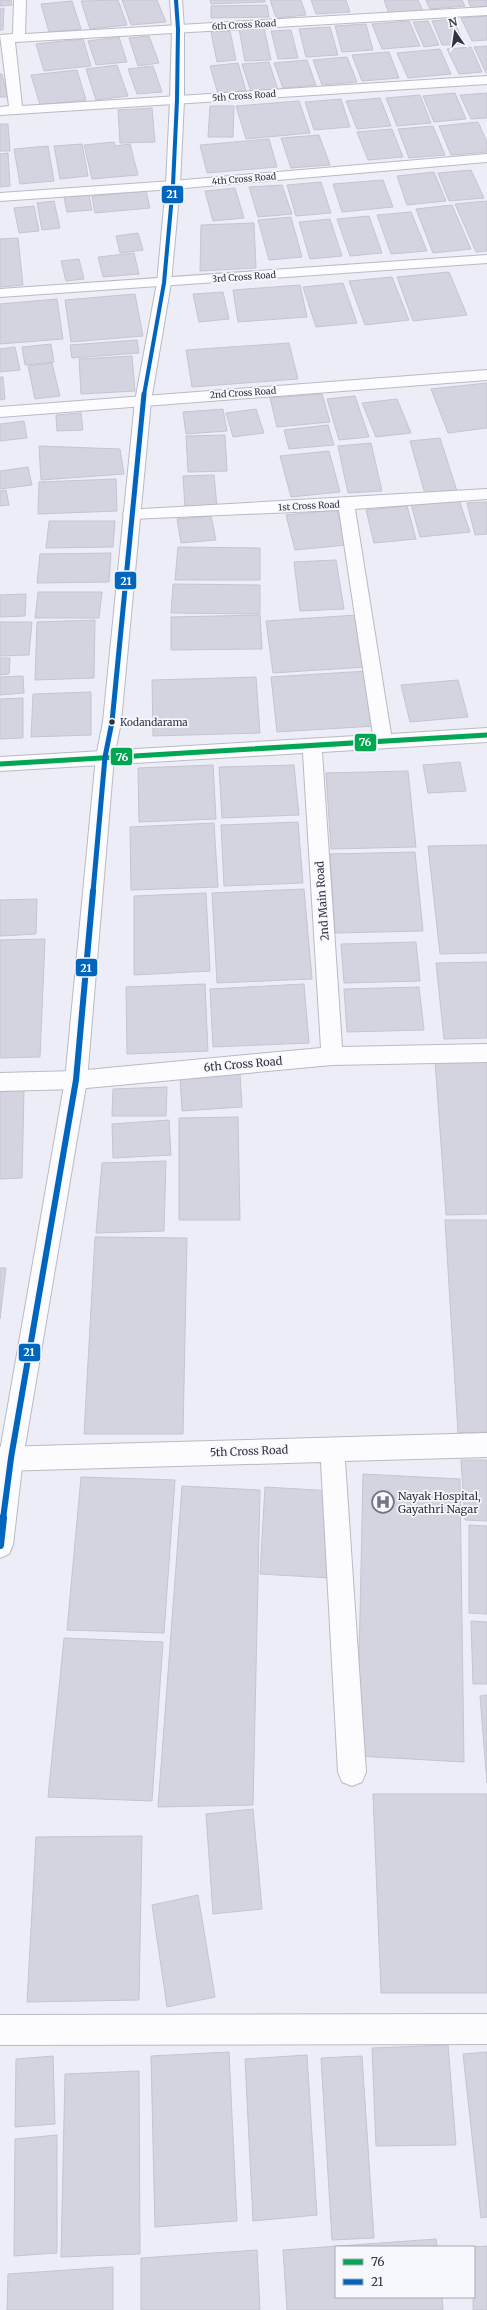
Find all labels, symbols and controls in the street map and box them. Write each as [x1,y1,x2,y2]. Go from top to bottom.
north arrow [435,12,475,52]
text: N [447,14,459,30]
street label: 6th Cross Road [211,17,277,32]
street label: 5th Cross Road [212,88,277,103]
street label: 4th Cross Road [211,170,277,187]
line badge: 21 [161,185,184,204]
text: 21 [166,187,178,201]
street label: 3rd Cross Road [212,269,277,284]
street label: 2nd Cross Road [209,385,277,400]
street label: 1st Cross Road [278,498,341,513]
line badge: 21 [114,571,137,590]
text: 21 [120,574,132,588]
place label: Kodandarama [120,716,188,729]
marker: Kodandarama [107,717,117,727]
line badge: 76 [354,733,377,752]
text: 76 [359,735,372,749]
line badge: 76 [110,747,133,766]
text: 76 [116,750,129,764]
street label: 2nd Main Road [312,860,332,941]
line badge: 21 [75,958,98,977]
text: 21 [80,961,92,975]
street label: 6th Cross Road [203,1054,283,1074]
line badge: 21 [18,1343,41,1362]
text: 21 [23,1345,35,1359]
street label: 5th Cross Road [210,1443,289,1459]
hospital icon: Nayak Hospital, Gayathri Nagar [370,1489,396,1515]
place label: Nayak Hospital, Gayathri Nagar [398,1489,481,1516]
legend [335,2246,475,2298]
text: 76 [371,2254,384,2269]
text: 21 [371,2274,384,2289]

